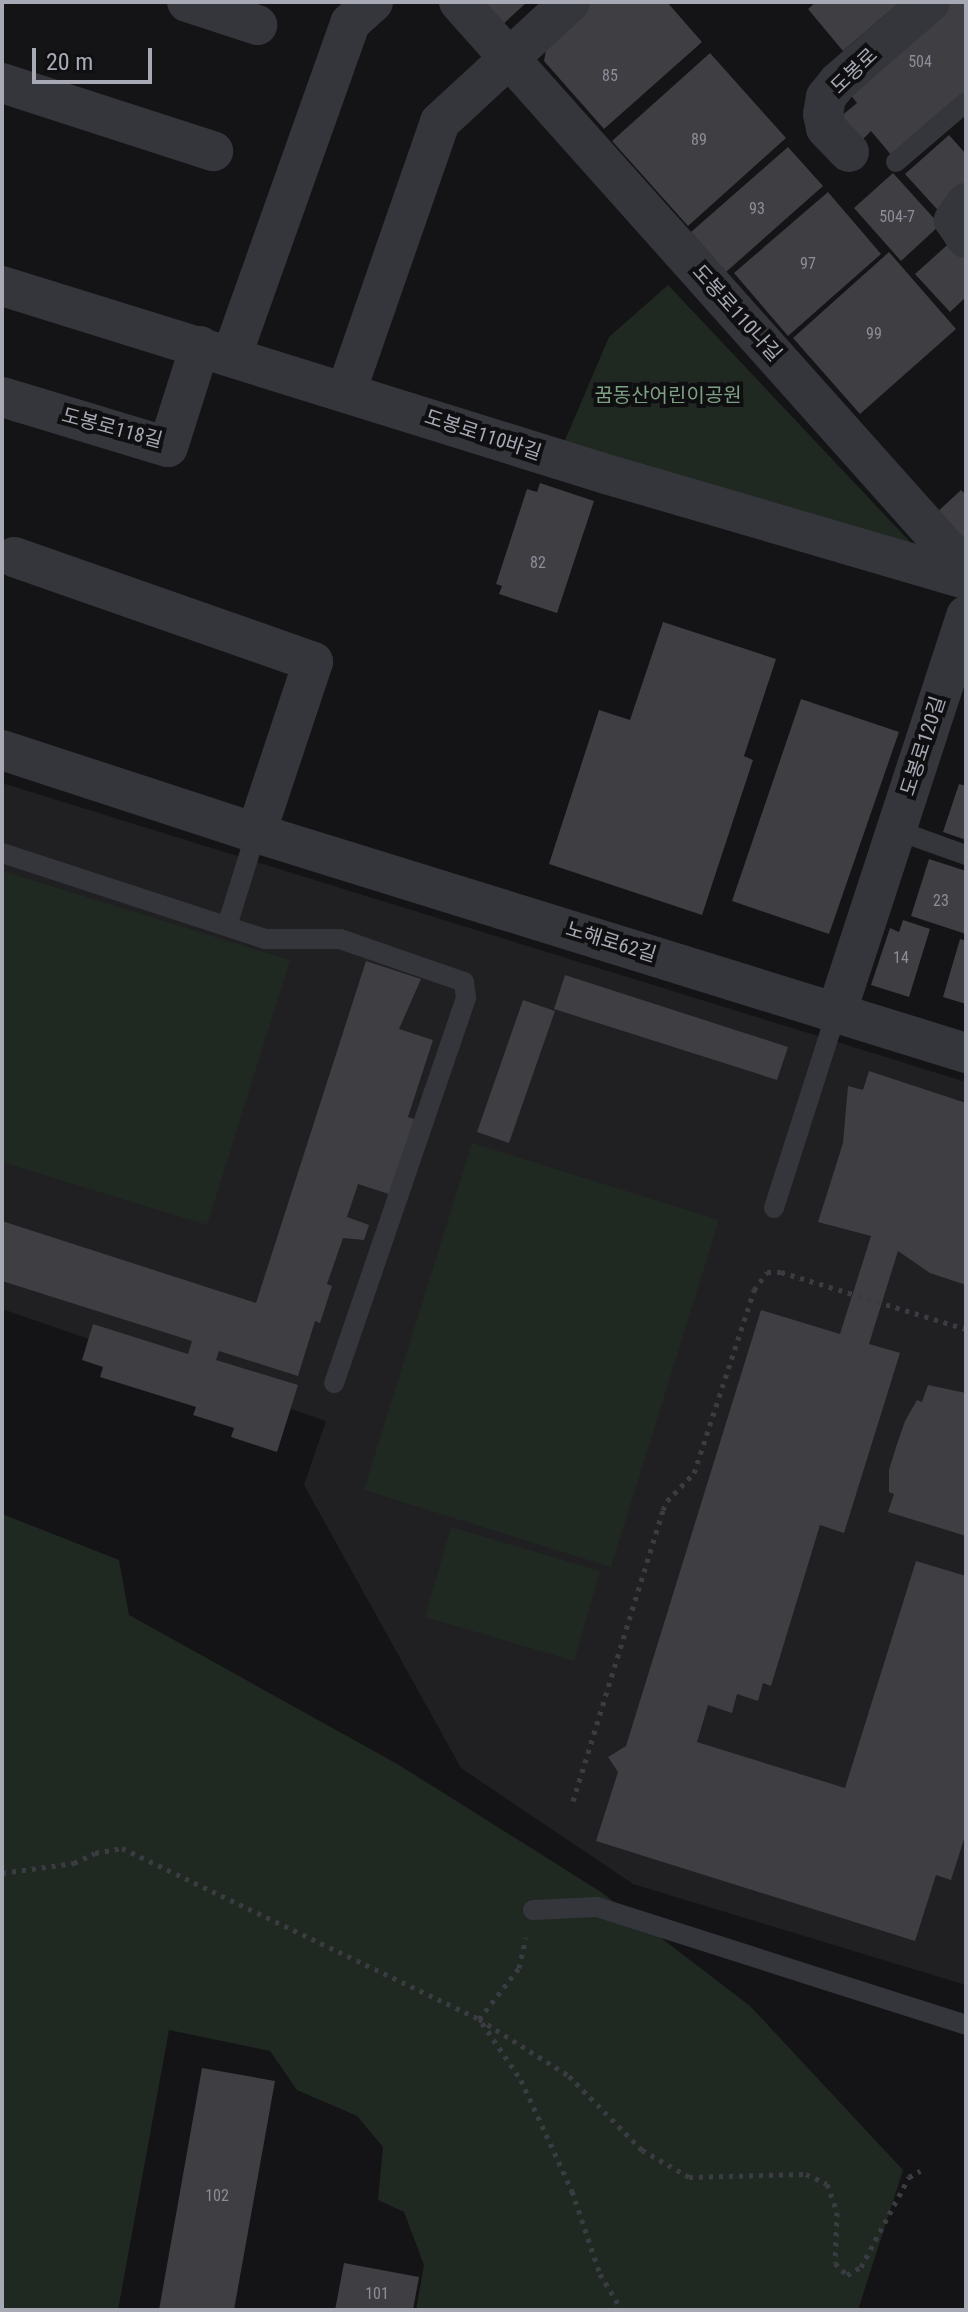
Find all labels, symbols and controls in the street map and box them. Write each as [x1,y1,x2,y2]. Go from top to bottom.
scale bar [36,32,156,82]
street label: 도봉로 [826,43,882,99]
text: 20 m [46,48,93,76]
house number: 504 [908,52,932,72]
house number: 85 [602,66,618,86]
house number: 89 [691,130,707,150]
house number: 93 [749,199,765,219]
house number: 504-7 [879,207,915,227]
house number: 97 [800,254,816,274]
street label: 도봉로110나길 [687,260,787,366]
house number: 99 [866,324,882,344]
park label: 꿈동산어린이공원 [594,383,742,407]
street label: 도봉로118길 [59,403,165,453]
street label: 도봉로110바길 [421,405,545,465]
house number: 82 [530,553,546,573]
street label: 도봉로120길 [896,693,950,799]
house number: 23 [933,891,949,911]
street label: 노해로62길 [563,917,659,967]
house number: 14 [893,948,909,968]
house number: 102 [205,2186,229,2206]
house number: 101 [365,2284,389,2304]

